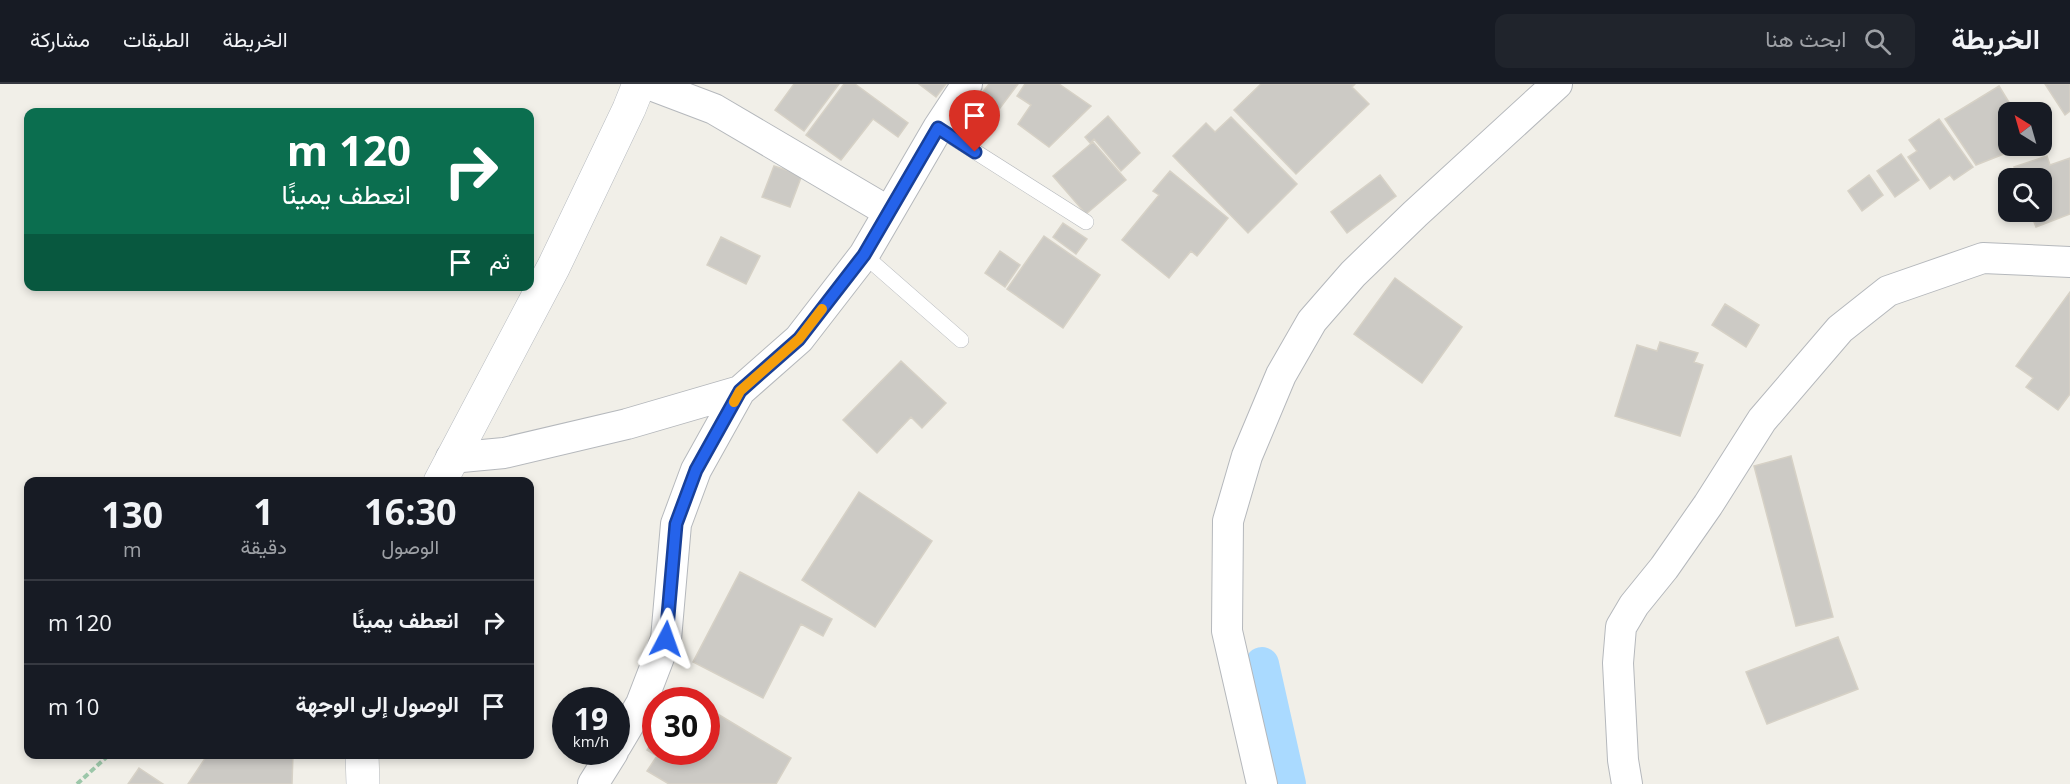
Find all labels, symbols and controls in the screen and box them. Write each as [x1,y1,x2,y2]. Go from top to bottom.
search box [1495,14,1915,68]
text: الخريطة [1951,19,2040,57]
text: ابحث هنا [1765,23,1846,53]
text: مشاركة [30,25,90,53]
text: الطبقات [123,25,190,53]
text: الخريطة [223,25,288,53]
icon: search [1861,25,1894,58]
pin [949,90,1000,152]
icon: arrive [958,99,991,132]
north arrow [1998,102,2052,156]
map controls [1998,102,2052,222]
text: 120 m [287,121,411,178]
icon: right [432,132,510,210]
button: search [1998,168,2052,222]
text: انعطف يمينًا [281,175,411,212]
text: ثم [489,245,510,275]
icon: arrive [444,246,477,279]
text: 1 [253,487,274,536]
text: 16:30 [364,487,457,536]
text: 130 [101,490,163,539]
text: دقيقة [240,533,287,560]
text: الوصول [382,533,439,560]
text: m [123,536,141,563]
text: انعطف يمينًا [352,604,459,634]
icon: right [477,606,510,639]
text: 120 m [48,607,112,637]
position arrow [634,607,698,671]
speed limit sign: 30 [642,687,720,765]
text: الوصول إلى الوجهة [295,688,459,718]
icon: arrive [477,690,510,723]
text: 10 m [48,691,99,721]
text: 19 [574,698,608,739]
text: km/h [573,731,609,751]

